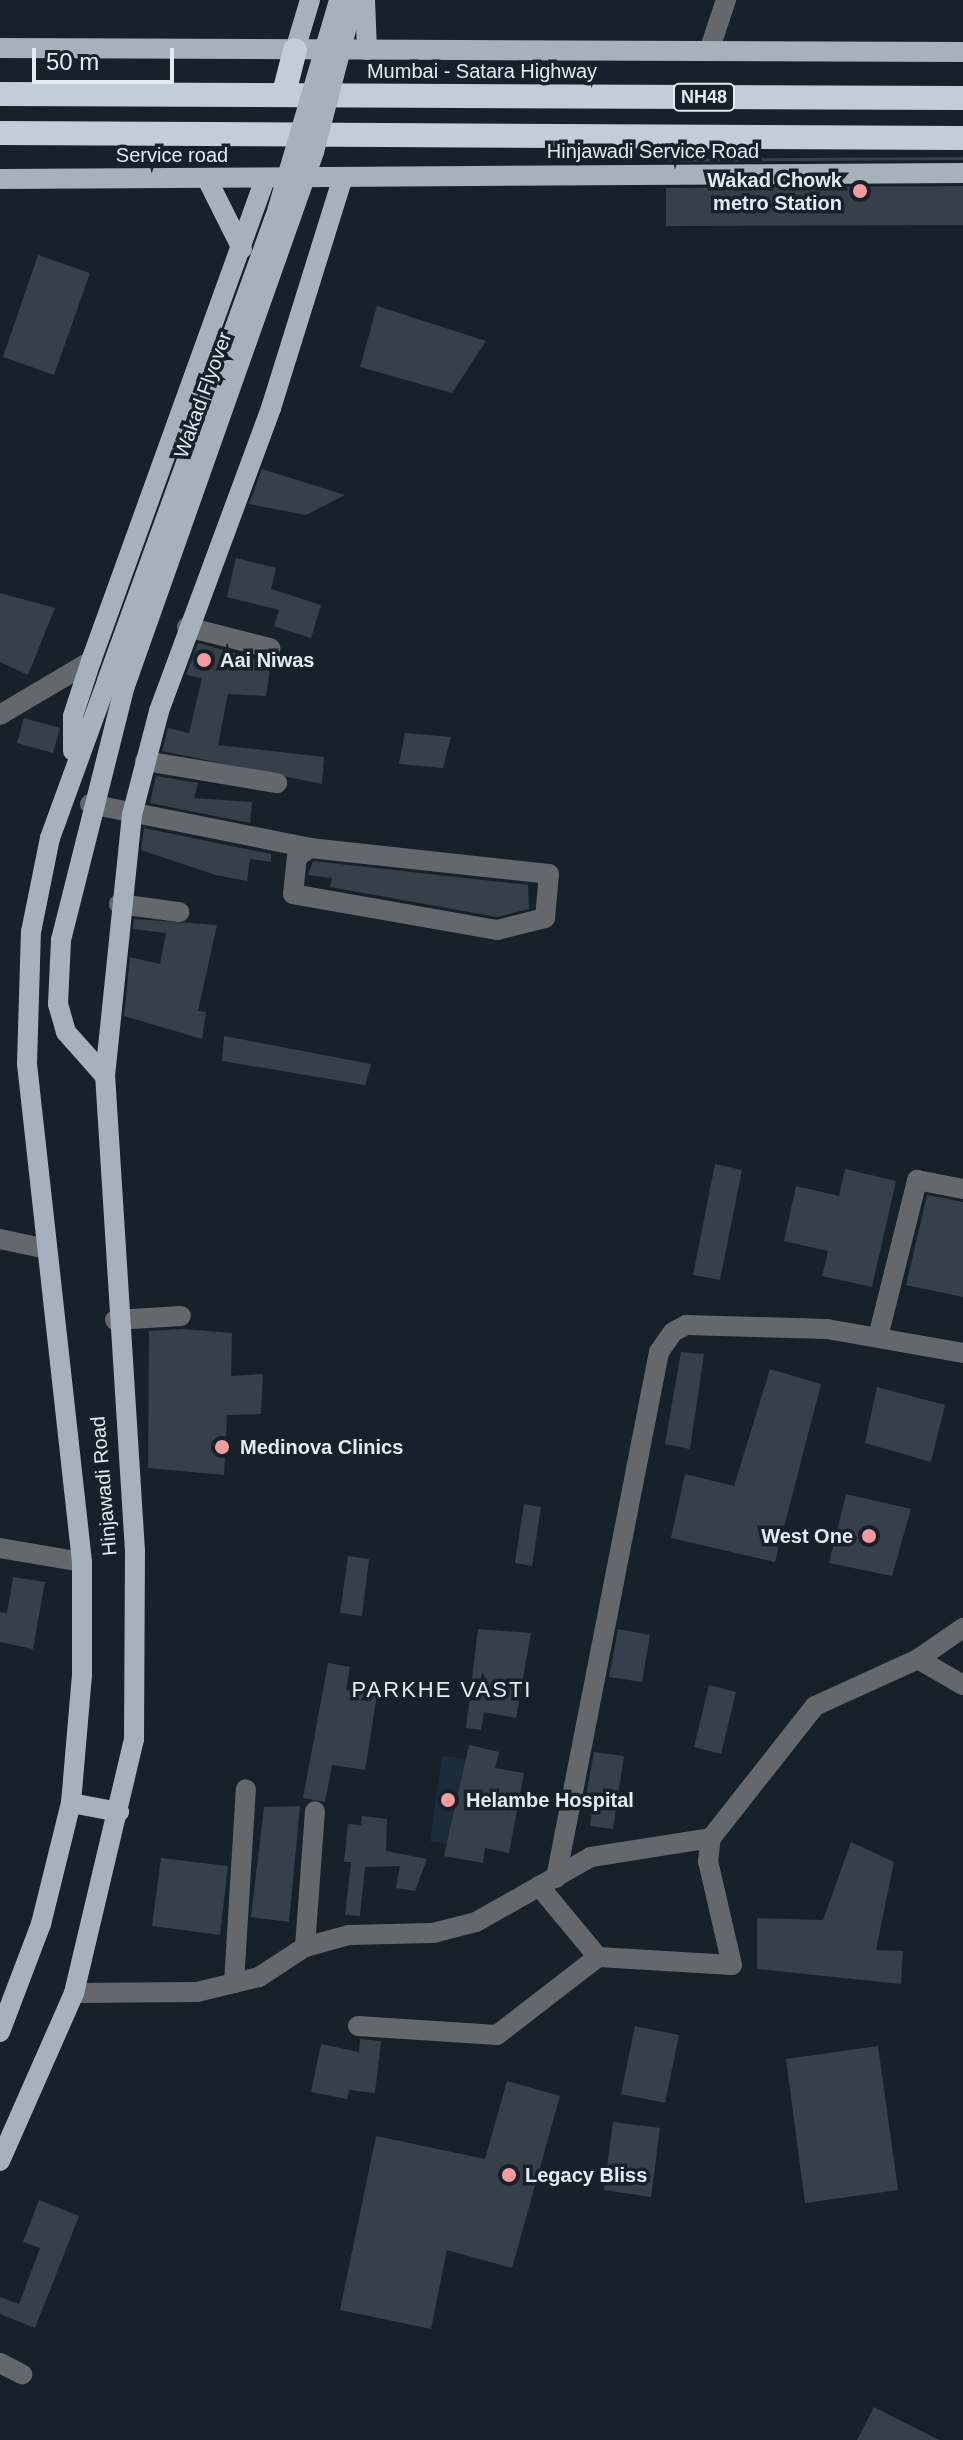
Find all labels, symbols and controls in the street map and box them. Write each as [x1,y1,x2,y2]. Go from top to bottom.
scale bar [36,32,178,82]
text: 50 m [46,48,99,75]
street label: Mumbai - Satara Highway [367,59,597,83]
road number: NH48 [672,83,736,111]
street label: Hinjawadi Service Road [547,139,759,163]
street label: Service road [116,143,228,167]
place label: Wakad Chowk metro Station [707,168,842,215]
marker: Wakad Chowk metro Station [849,180,871,202]
street label: Wakad Flyover [169,329,237,461]
place label: Aai Niwas [220,648,314,672]
marker: Aai Niwas [195,651,213,669]
street label: Hinjawadi Road [86,1415,122,1557]
place label: Medinova Clinics [240,1435,403,1459]
marker: Medinova Clinics [211,1436,233,1458]
place label: West One [761,1524,853,1548]
marker: West One [860,1527,878,1545]
district label: PARKHE VASTI [352,1677,532,1703]
place label: Helambe Hospital [466,1788,634,1812]
marker: Helambe Hospital [437,1789,459,1811]
place label: Legacy Bliss [525,2163,647,2187]
marker: Legacy Bliss [500,2166,518,2184]

